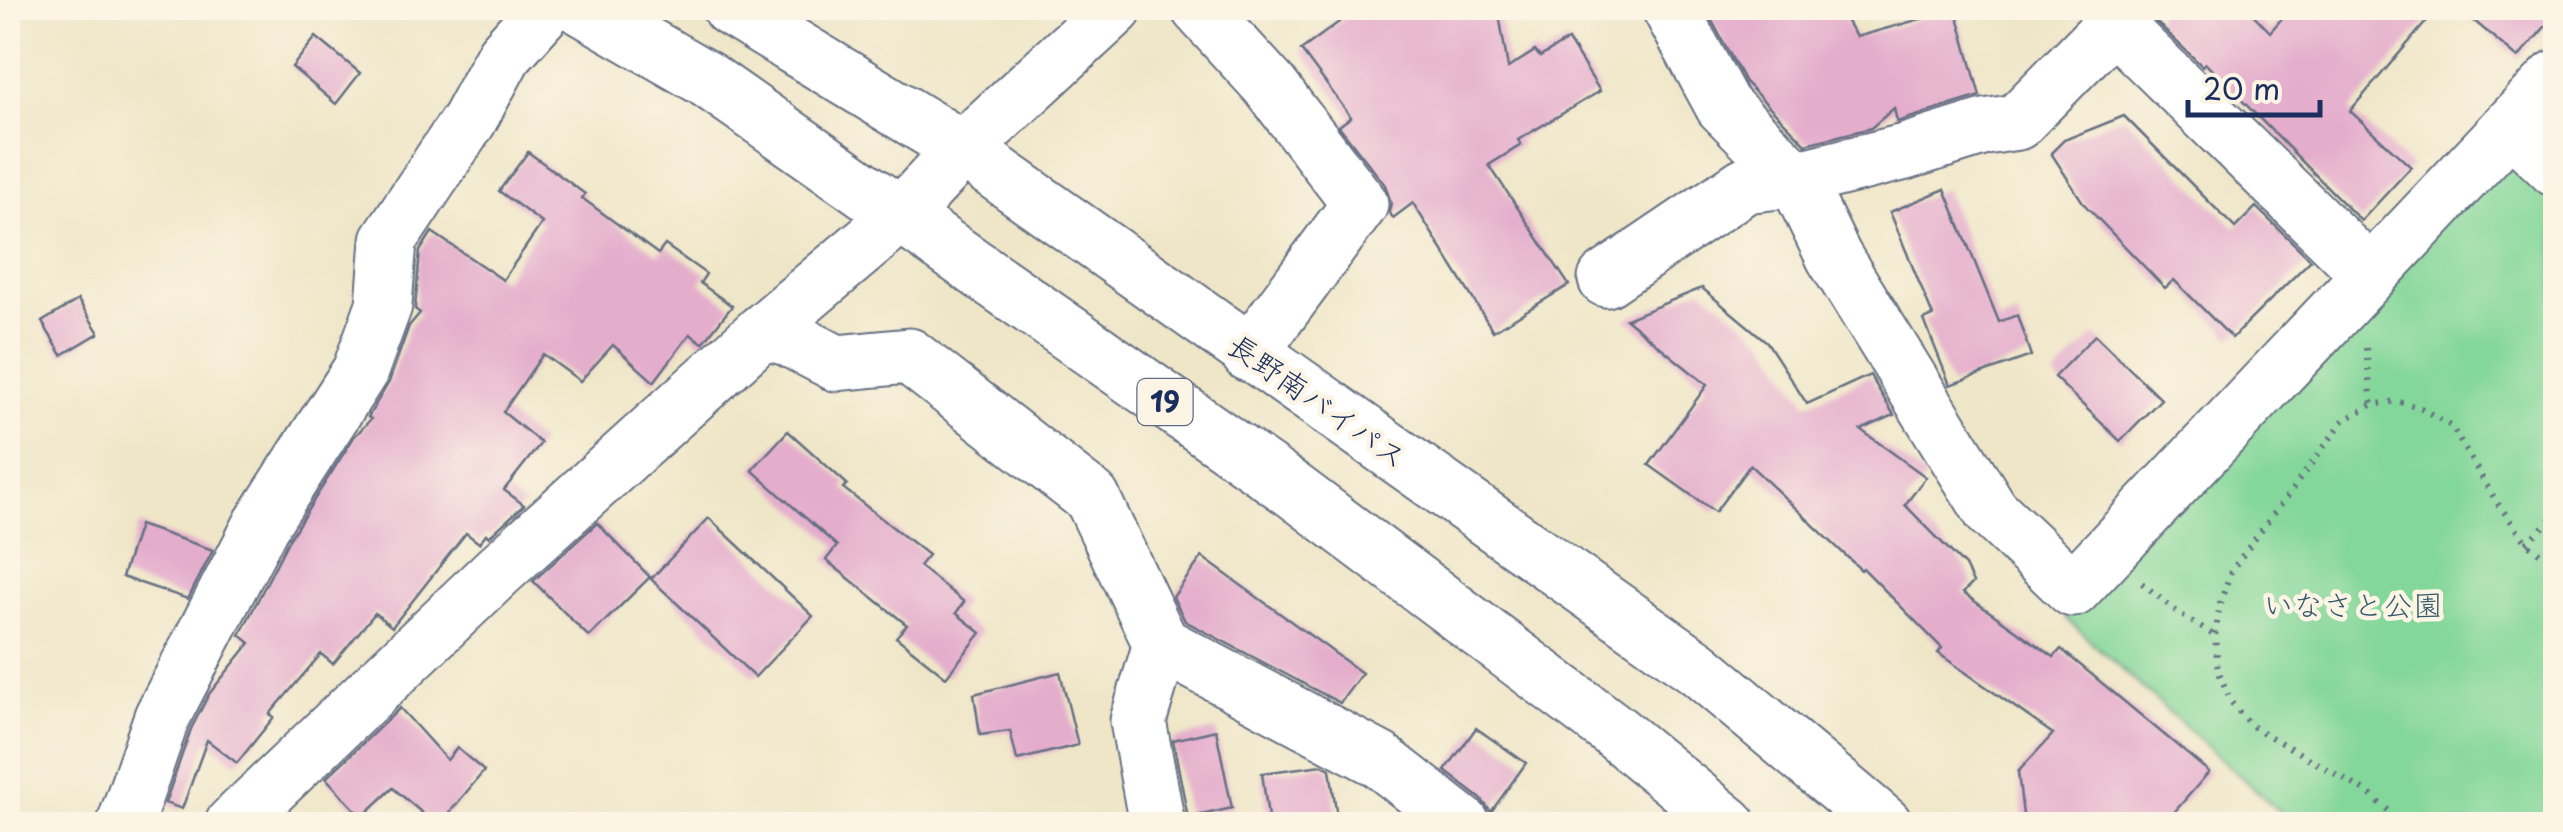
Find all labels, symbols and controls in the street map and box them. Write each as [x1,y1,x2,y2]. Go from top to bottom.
scale bar [2188,55,2320,117]
text: 20 m [2203,65,2280,110]
street label: 長野南バイパス [1220,321,1417,478]
road number: 19 [1138,379,1192,425]
park label: いなさと公園 [2263,581,2443,626]

